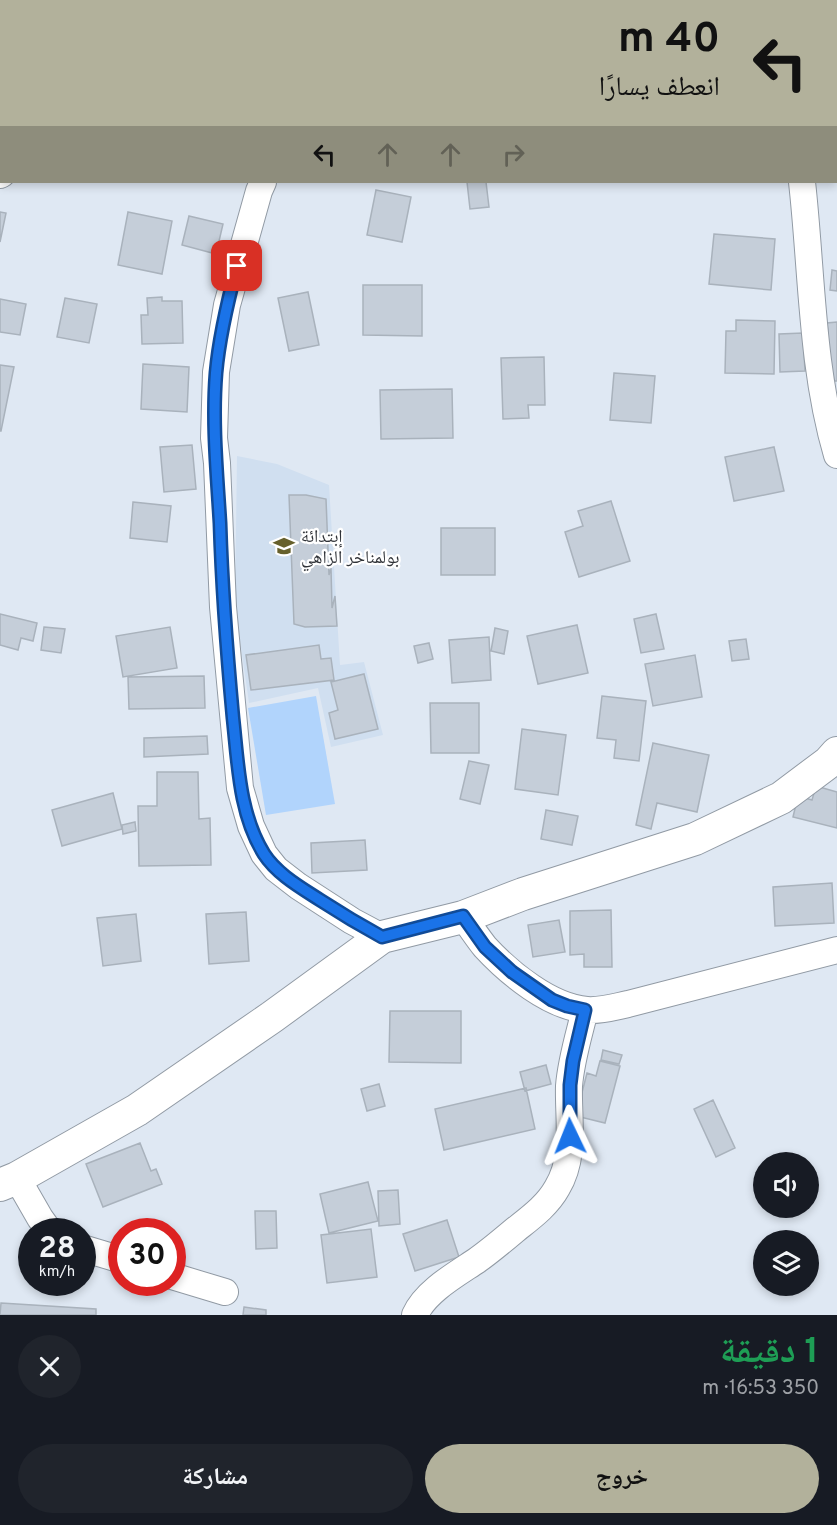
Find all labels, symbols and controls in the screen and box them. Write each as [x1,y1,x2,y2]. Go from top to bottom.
text: 40 m [618,14,720,67]
icon: left [741,24,819,102]
text: انعطف يسارًا [599,71,720,105]
icon: left [308,138,341,171]
icon: ahead [371,138,404,171]
icon: ahead [434,138,467,171]
icon: right [497,138,530,171]
pin [211,240,262,291]
icon: arrive [220,249,253,282]
place label: إبتدائة بولمناخر الزاهي [301,526,400,572]
school or university icon: إبتدائة بولمناخر الزاهي [272,534,296,558]
position arrow [538,1104,602,1168]
map controls [753,1152,819,1296]
button: sound [753,1152,819,1218]
speed limit sign: 30 [108,1218,186,1296]
button: layers [753,1230,819,1296]
text: 28 [38,1231,76,1268]
text: km/h [39,1263,75,1282]
text: 1 دقيقة [720,1330,819,1376]
button: close [18,1335,81,1398]
text: 350 m · 16:53 [702,1376,819,1402]
button: مشاركة [18,1444,413,1513]
button: خروج [425,1444,819,1513]

